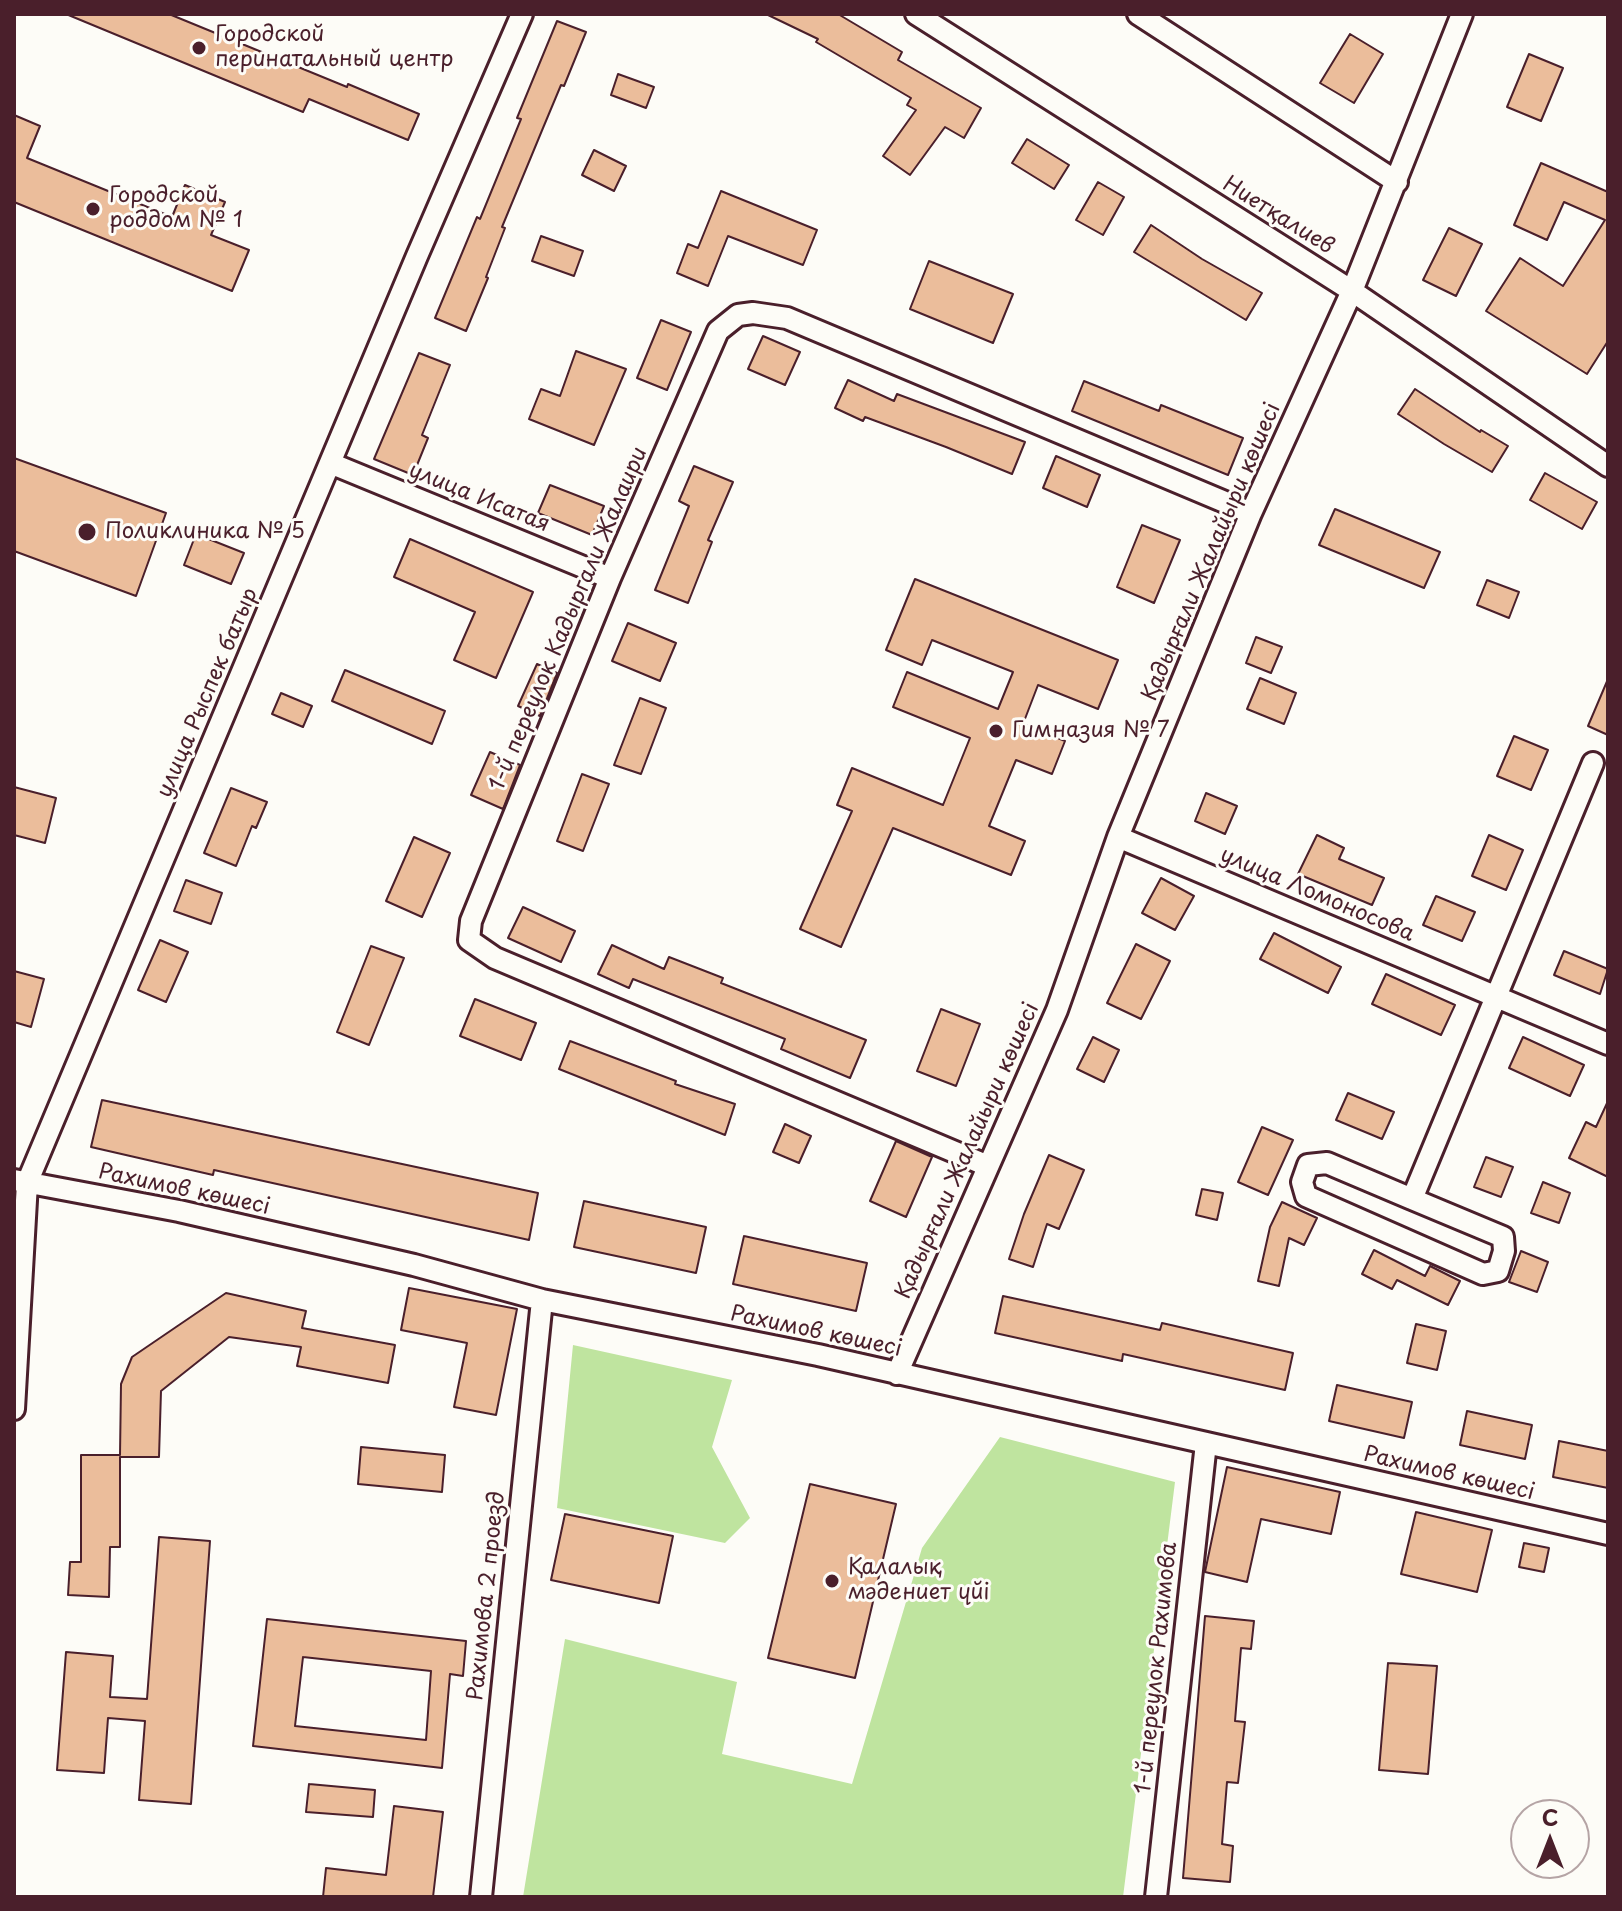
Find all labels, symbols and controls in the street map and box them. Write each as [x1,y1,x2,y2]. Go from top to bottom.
place label: Городской перинатальный центр [215,22,453,74]
marker: Городской перинатальный центр [190,39,208,57]
street label: Ниетқалиев [1217,171,1339,261]
place label: Городской роддом № 1 [109,183,243,234]
marker: Городской роддом № 1 [84,200,102,218]
street label: Қадырғали Жалайыри көшесі [1137,399,1287,705]
street label: 1-й переулок Кадыргали Жалаири [484,443,654,795]
street label: улица Исатая [405,458,553,538]
place label: Поликлиника № 5 [105,519,305,545]
marker: Поликлиника № 5 [76,521,98,543]
street label: улица Рыспек батыр [152,584,264,802]
place label: Гимназия № 7 [1012,718,1169,744]
marker: Гимназия № 7 [987,722,1005,740]
street label: улица Ломоносова [1216,842,1418,948]
street label: Қадырғали Жалайыри көшесі [891,999,1045,1303]
street label: Рахимов көшесі [96,1159,272,1221]
street label: Рахимов көшесі [728,1301,904,1363]
street label: Рахимов көшесі [1361,1442,1537,1506]
street label: Рахимова 2 проезд [463,1490,511,1702]
street label: 1-й переулок Рахимова [1131,1541,1183,1795]
place label: Қалалық мәдениет үйі [848,1555,990,1606]
marker: Қалалық мәдениет үйі [823,1572,841,1590]
north arrow [1510,1799,1590,1879]
text: С [1542,1800,1558,1833]

